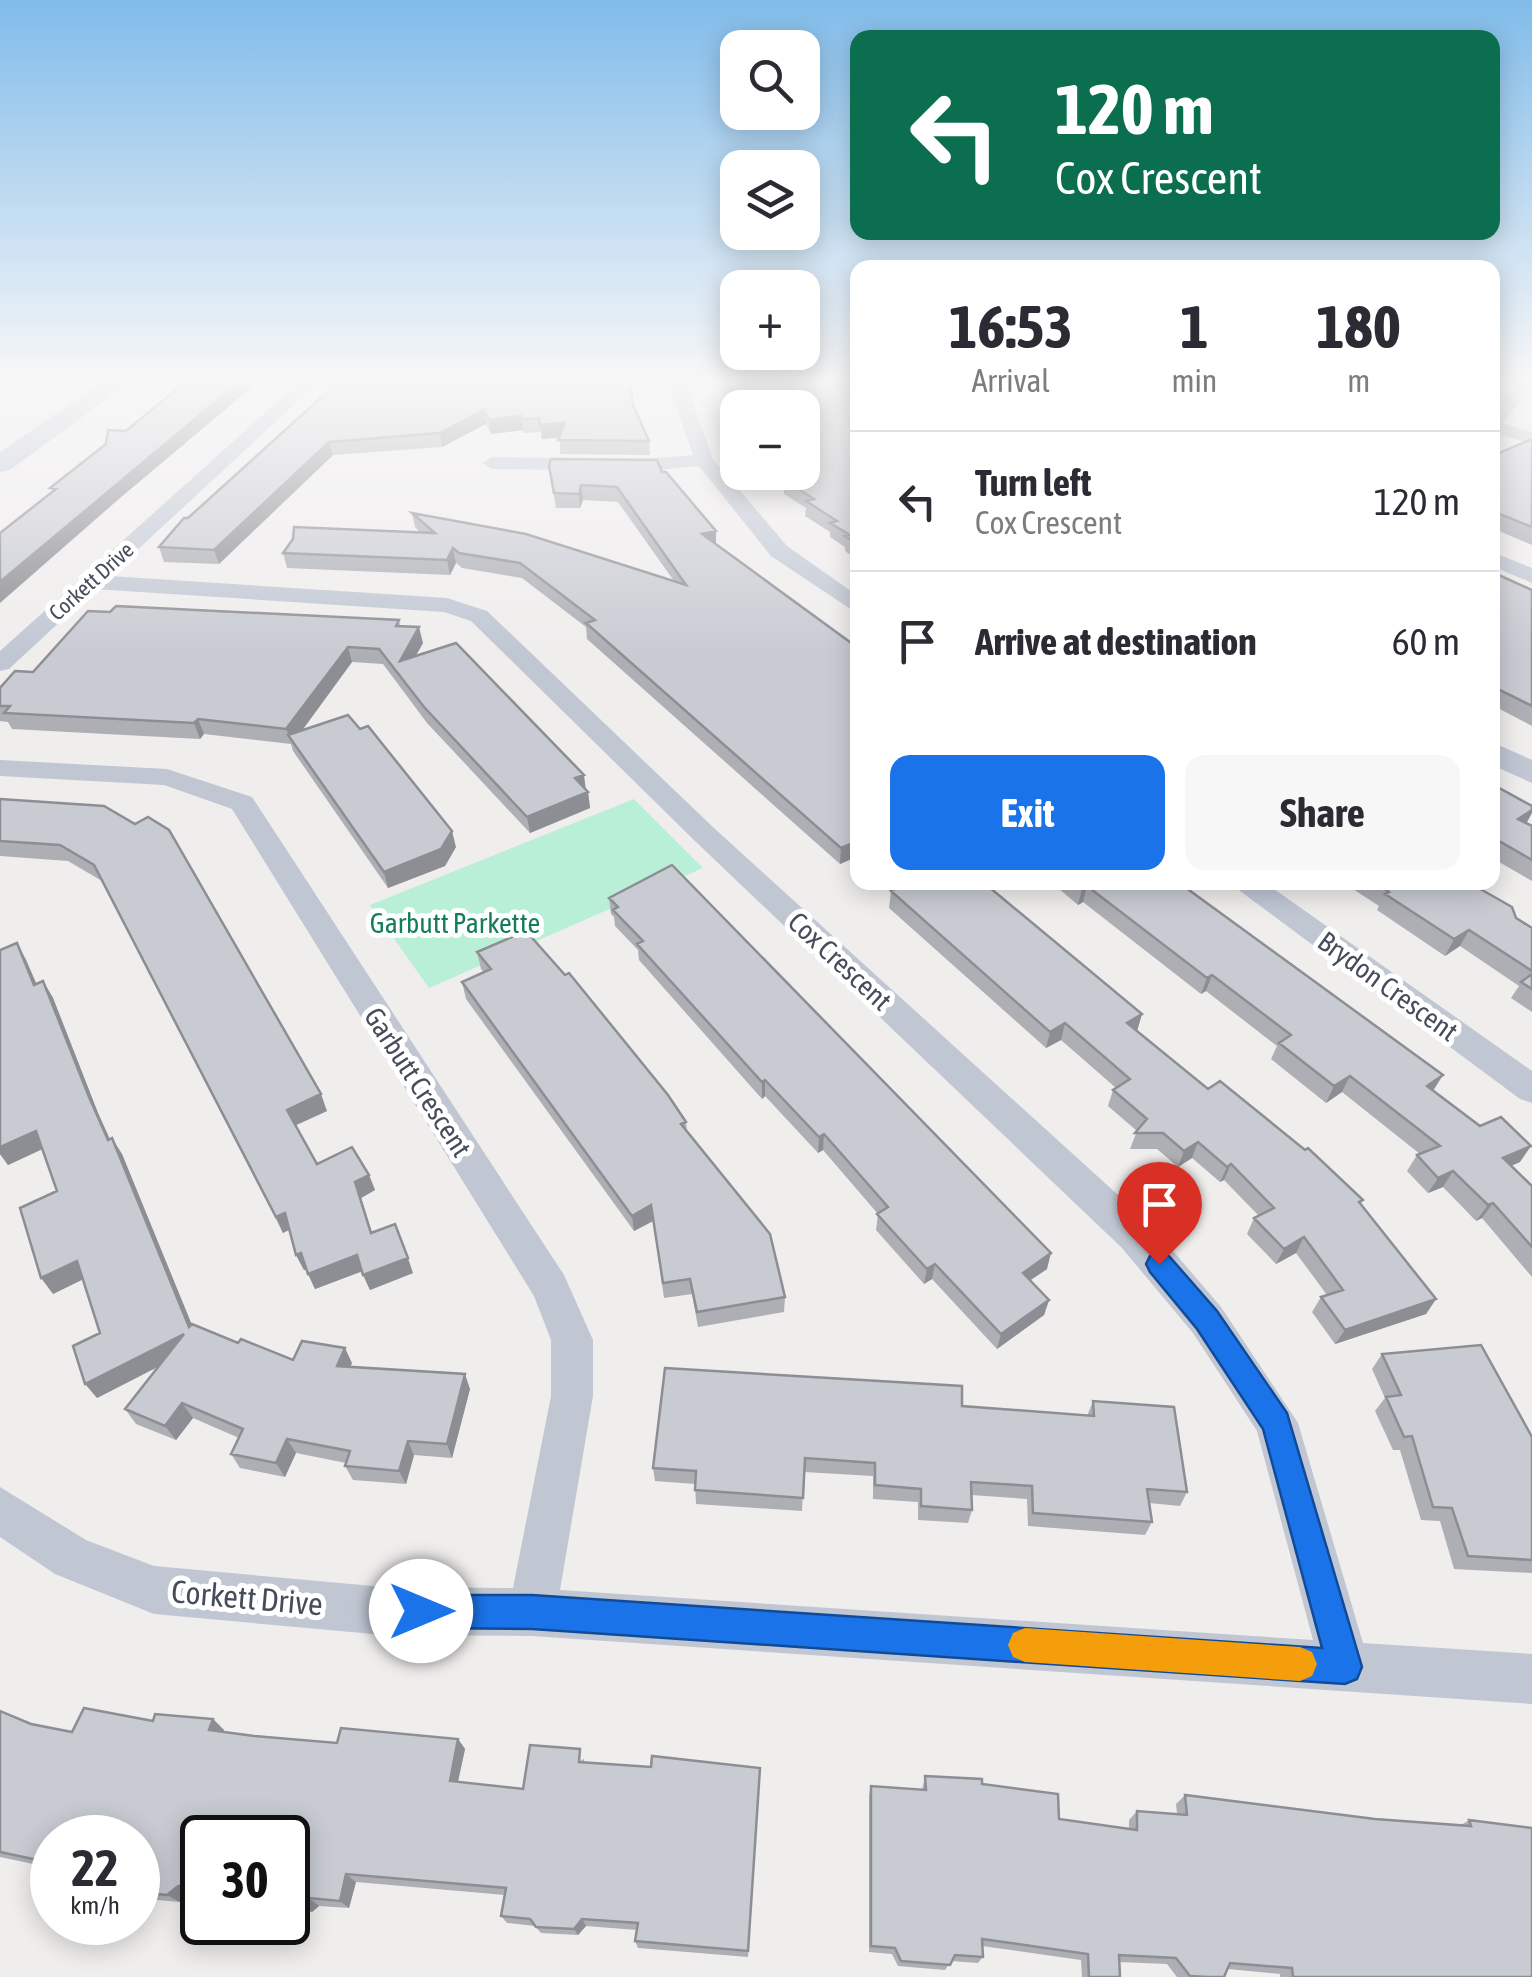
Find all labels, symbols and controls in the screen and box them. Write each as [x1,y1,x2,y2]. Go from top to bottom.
map controls [720,30,820,490]
button: search [720,30,820,130]
text: 120 m [1055,69,1214,149]
icon: left [890,70,1020,200]
button: layers [720,150,820,250]
text: Cox Crescent [1055,152,1262,204]
button: + [720,270,820,370]
text: 16:53 [949,292,1072,361]
text: 1 [1180,292,1209,361]
text: 180 [1316,292,1401,361]
text: Arrival [972,362,1050,399]
text: min [1171,362,1217,399]
text: m [1347,362,1370,399]
button: − [720,390,820,490]
text: Turn left [975,461,1091,504]
icon: left [890,474,945,529]
text: 120 m [1374,480,1460,523]
text: Cox Crescent [975,504,1122,541]
street label: Corkett Drive [44,536,138,626]
icon: arrive [890,614,945,669]
text: Arrive at destination [975,620,1257,663]
text: 60 m [1392,620,1460,663]
button: Exit [890,755,1165,870]
button: Share [1185,755,1460,870]
street label: Cox Crescent [782,905,898,1017]
park label: Garbutt Parkette [370,907,540,939]
street label: Brydon Crescent [1312,925,1464,1047]
street label: Garbutt Crescent [358,1002,478,1162]
pin [1117,1162,1202,1265]
icon: arrive [1132,1177,1187,1232]
position arrow [369,1559,473,1663]
street label: Corkett Drive [170,1572,324,1623]
speed limit sign: 30 [180,1815,310,1945]
text: 22 [71,1839,118,1897]
text: km/h [70,1891,120,1919]

